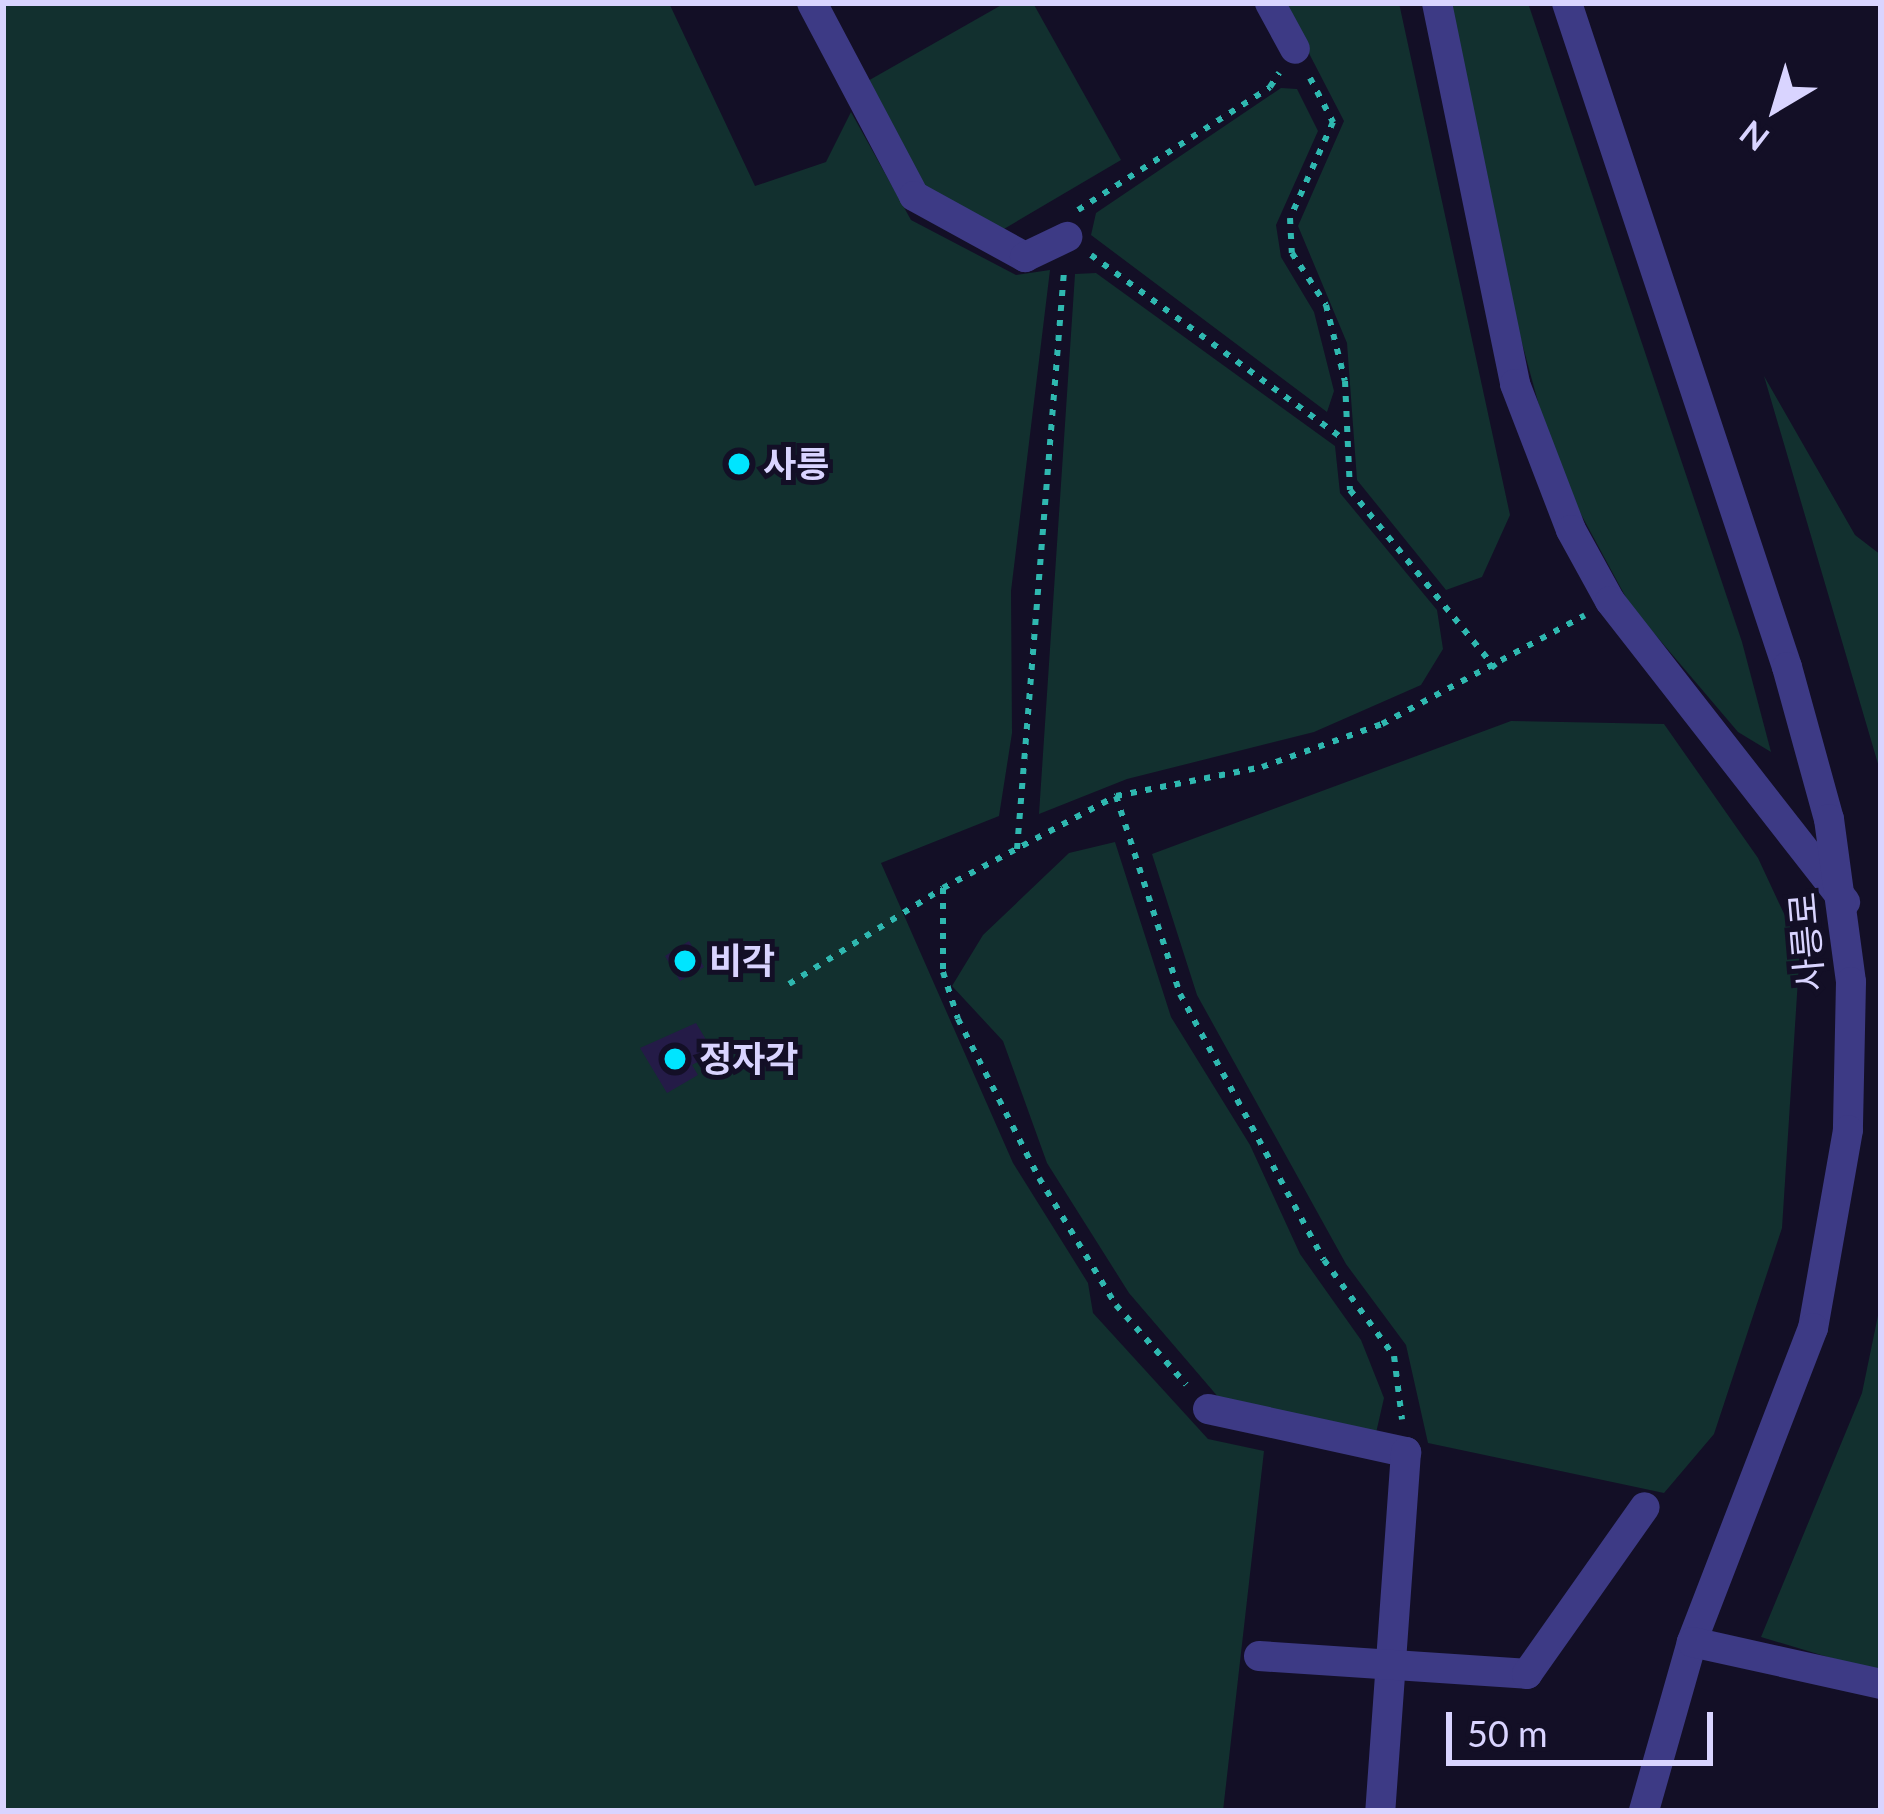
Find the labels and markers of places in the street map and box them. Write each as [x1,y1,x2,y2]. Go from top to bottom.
place label: 사릉 [763,442,829,486]
marker: 사릉 [726,451,752,477]
place label: 비각 [709,939,775,983]
marker: 비각 [672,948,698,974]
place label: 정자각 [699,1037,798,1081]
marker: 정자각 [662,1046,688,1072]

